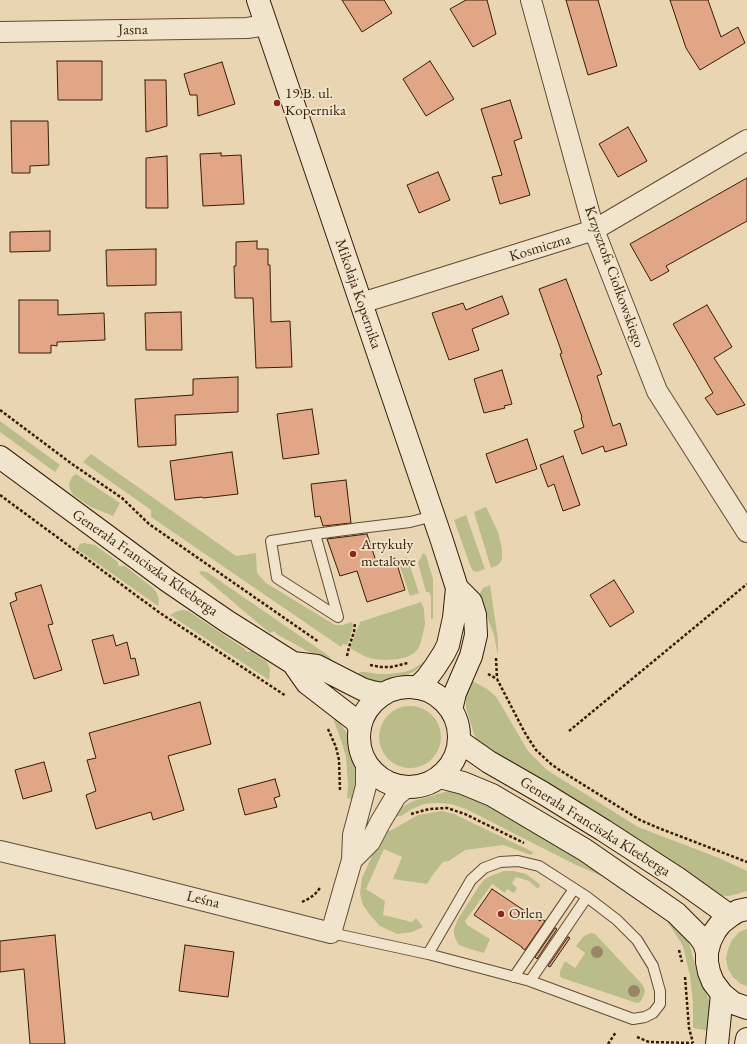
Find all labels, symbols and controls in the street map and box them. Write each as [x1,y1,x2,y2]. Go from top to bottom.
street label: Jasna [118,21,148,39]
place label: 19.B. ul. Kopernika [285,85,346,120]
marker: 19.B. ul. Kopernika [272,98,282,108]
street label: Krzysztofa Ciołkowskiego [580,204,648,350]
street label: Kosmiczna [507,230,573,266]
street label: Mikołaja Kopernika [331,237,385,351]
street label: Generała Franciszka Kleeberga [69,506,221,620]
place label: Artykuły metalowe [361,536,416,571]
marker: Artykuły metalowe [348,549,358,559]
street label: Generała Franciszka Kleeberga [516,773,674,881]
street label: Leśna [185,887,221,913]
place label: Orlen [509,905,543,923]
marker: Orlen [496,909,506,919]

